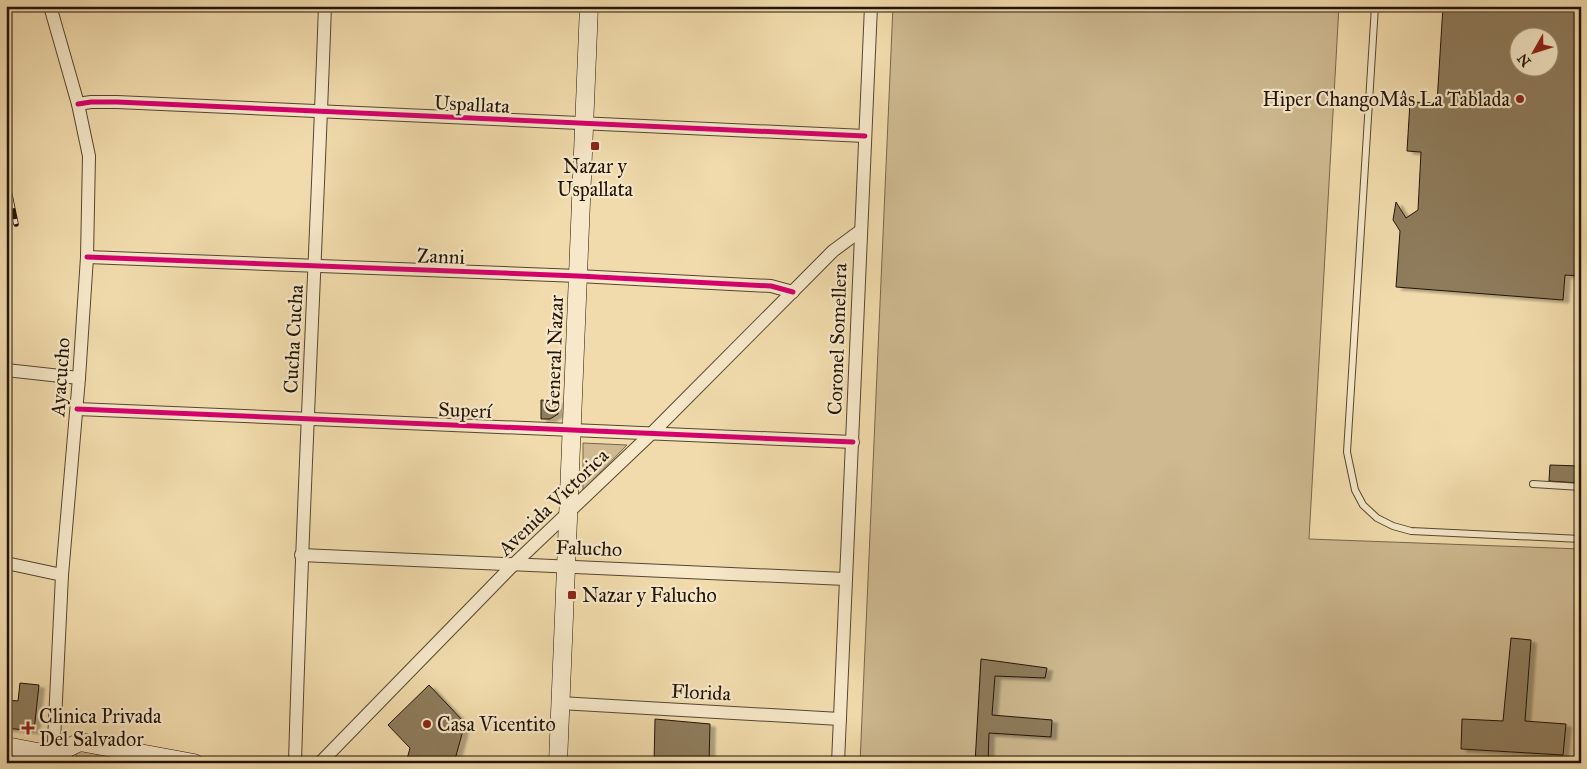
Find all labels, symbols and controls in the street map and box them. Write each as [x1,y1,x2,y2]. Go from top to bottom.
north arrow [1510,28,1560,78]
text: N [1514,50,1535,70]
place label: Hiper ChangoMâs La Tablada [1263,87,1511,112]
street label: Uspallata [433,90,511,118]
marker: Hiper ChangoMâs La Tablada [1514,93,1526,105]
marker: Nazar y Uspallata [589,140,601,152]
place label: Nazar y Uspallata [557,154,633,201]
street label: Zanni [417,243,466,269]
street label: Coronel Somellera [822,262,852,415]
street label: Cucha Cucha [278,283,308,394]
street label: General Nazar [540,294,568,413]
street label: Ayacucho [45,337,75,418]
street label: Superí [438,397,494,423]
street label: Avenida Victorica [492,443,614,561]
street label: Falucho [555,535,623,561]
place label: Nazar y Falucho [582,583,717,607]
marker: Nazar y Falucho [566,589,578,601]
street label: Florida [670,678,732,706]
place label: Clinica Privada Del Salvador [39,704,162,751]
place label: Casa Vicentito [437,712,556,736]
marker: Casa Vicentito [421,718,433,730]
marker: Clinica Privada Del Salvador [21,721,35,735]

